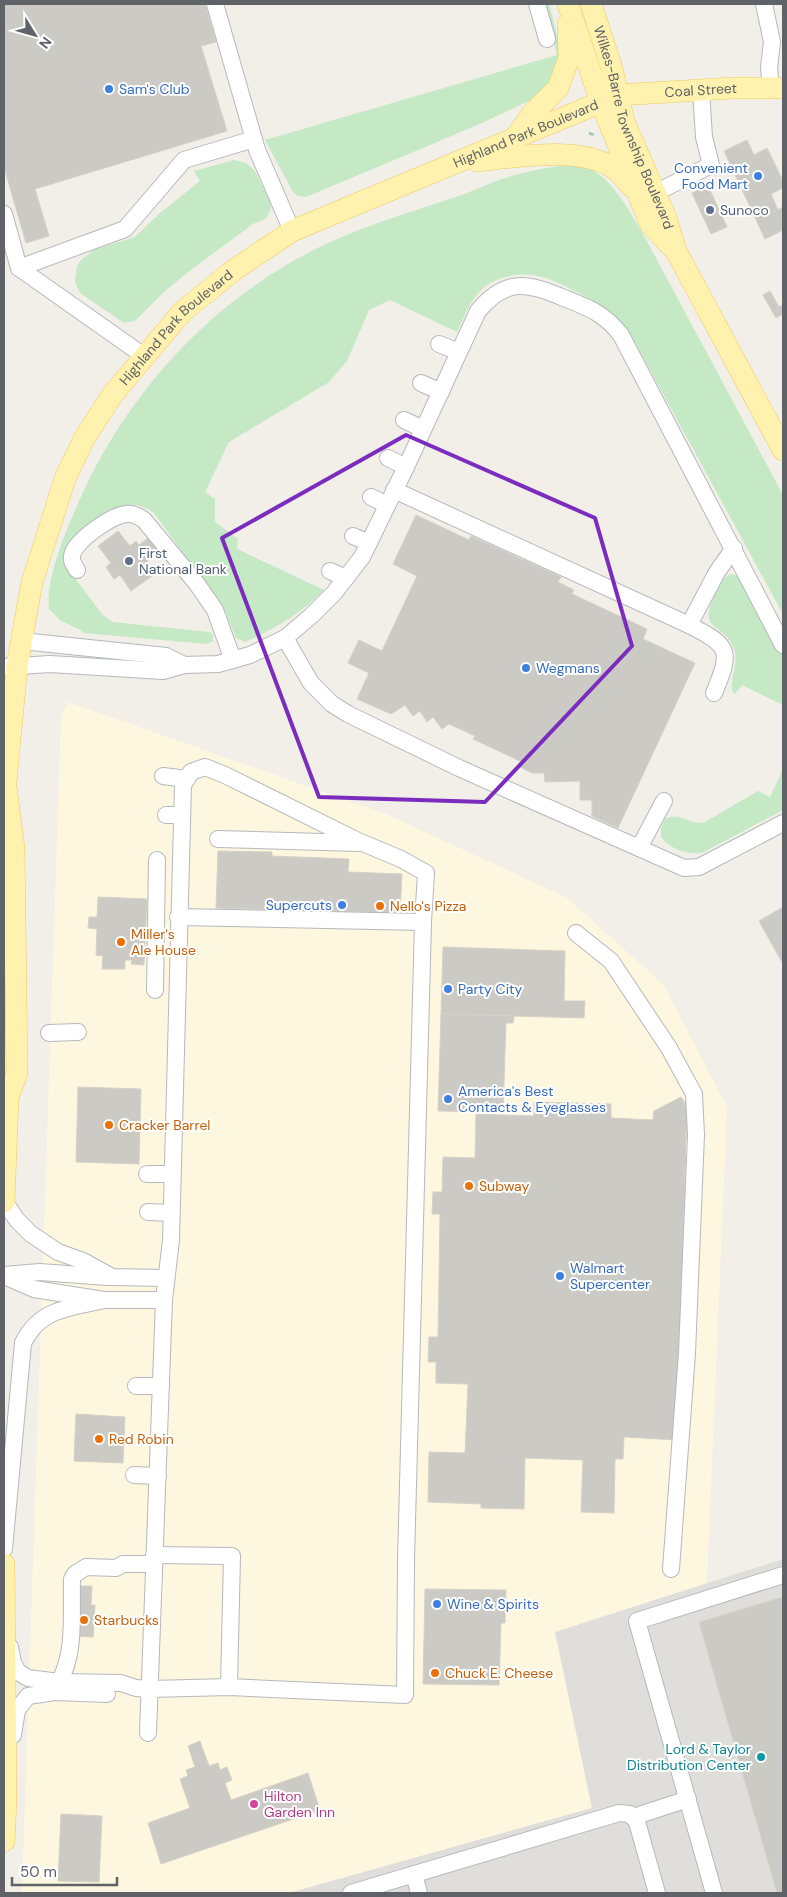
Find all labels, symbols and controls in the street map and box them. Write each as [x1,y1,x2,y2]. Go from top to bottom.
north arrow [10,10,60,60]
street label: Wilkes-Barre Township Boulevard [590,23,678,231]
text: N [35,33,56,52]
street label: Coal Street [664,79,737,101]
place label: Sam's Club [119,80,190,98]
marker: Sam's Club [103,83,115,95]
street label: Highland Park Boulevard [450,95,601,172]
place label: Convenient Food Mart [674,159,748,193]
marker: Convenient Food Mart [752,170,764,182]
place label: Sunoco [720,201,769,219]
marker: Sunoco [704,204,716,216]
street label: Highland Park Boulevard [115,266,236,389]
place label: First National Bank [139,544,227,578]
marker: First National Bank [123,555,135,567]
place label: Wegmans [536,659,600,677]
marker: Wegmans [520,662,532,674]
place label: Supercuts [266,896,332,914]
place label: Nello's Pizza [390,897,466,915]
marker: Supercuts [336,899,348,911]
marker: Nello's Pizza [374,900,386,912]
place label: Miller's Ale House [131,925,196,959]
marker: Miller's Ale House [115,936,127,948]
place label: Party City [458,980,522,998]
marker: Party City [442,983,454,995]
place label: America's Best Contacts & Eyeglasses [458,1082,606,1116]
marker: America's Best Contacts & Eyeglasses [442,1093,454,1105]
place label: Cracker Barrel [119,1116,210,1134]
marker: Cracker Barrel [103,1119,115,1131]
place label: Subway [479,1177,529,1195]
marker: Subway [463,1180,475,1192]
place label: Walmart Supercenter [570,1259,650,1293]
marker: Walmart Supercenter [554,1270,566,1282]
place label: Red Robin [109,1430,174,1448]
marker: Red Robin [93,1433,105,1445]
place label: Wine & Spirits [447,1595,539,1613]
marker: Wine & Spirits [431,1598,443,1610]
place label: Starbucks [94,1611,159,1629]
marker: Starbucks [78,1614,90,1626]
place label: Chuck E. Cheese [445,1664,553,1682]
marker: Chuck E. Cheese [429,1667,441,1679]
place label: Lord & Taylor Distribution Center [627,1740,751,1774]
marker: Lord & Taylor Distribution Center [755,1751,767,1763]
place label: Hilton Garden Inn [264,1787,335,1821]
marker: Hilton Garden Inn [248,1798,260,1810]
scale bar [12,1854,118,1886]
text: 50 m [20,1862,57,1882]

